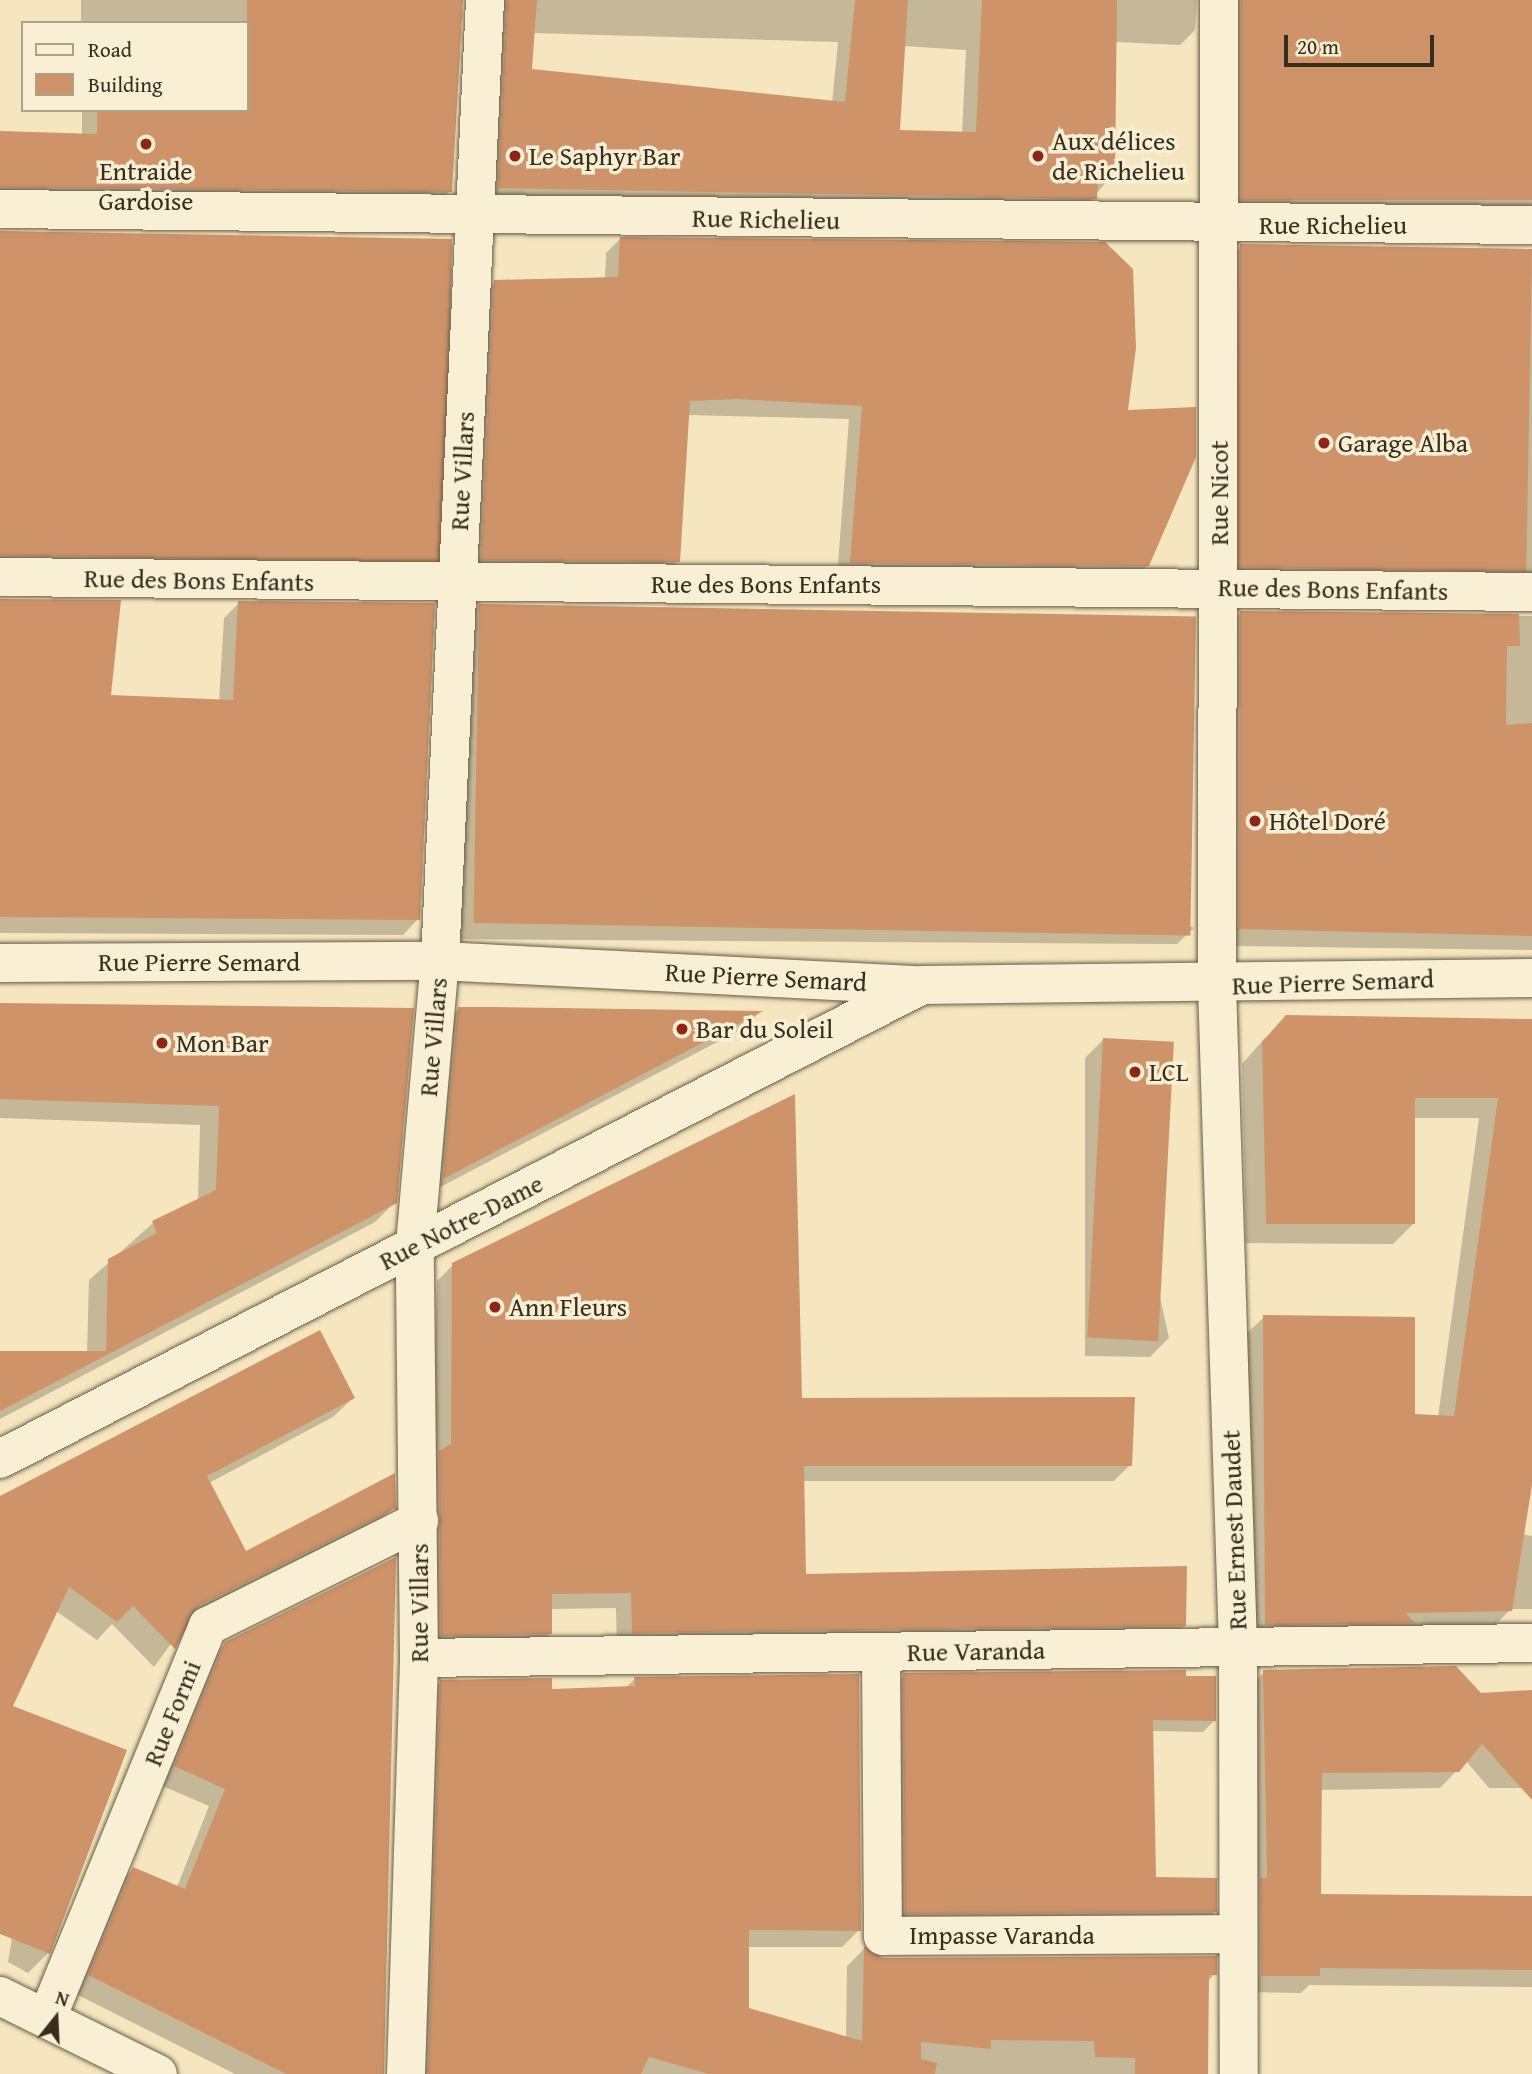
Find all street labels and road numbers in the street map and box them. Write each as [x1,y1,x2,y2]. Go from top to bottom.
street label: Rue Richelieu [692,202,840,236]
street label: Rue Richelieu [1259,209,1407,241]
street label: Rue Villars [443,411,481,531]
street label: Rue Nicot [1203,440,1235,546]
street label: Rue des Bons Enfants [84,562,314,598]
street label: Rue des Bons Enfants [651,568,881,600]
street label: Rue des Bons Enfants [1218,571,1448,607]
street label: Rue Pierre Semard [98,946,300,978]
street label: Rue Pierre Semard [664,956,868,998]
street label: Rue Pierre Semard [1231,963,1435,1001]
street label: Rue Villars [412,976,454,1098]
street label: Rue Notre-Dame [374,1167,548,1277]
street label: Rue Ernest Daudet [1215,1429,1253,1631]
street label: Rue Villars [403,1543,435,1663]
street label: Rue Varanda [907,1634,1045,1668]
street label: Rue Formi [137,1656,207,1770]
street label: Impasse Varanda [909,1919,1095,1951]

